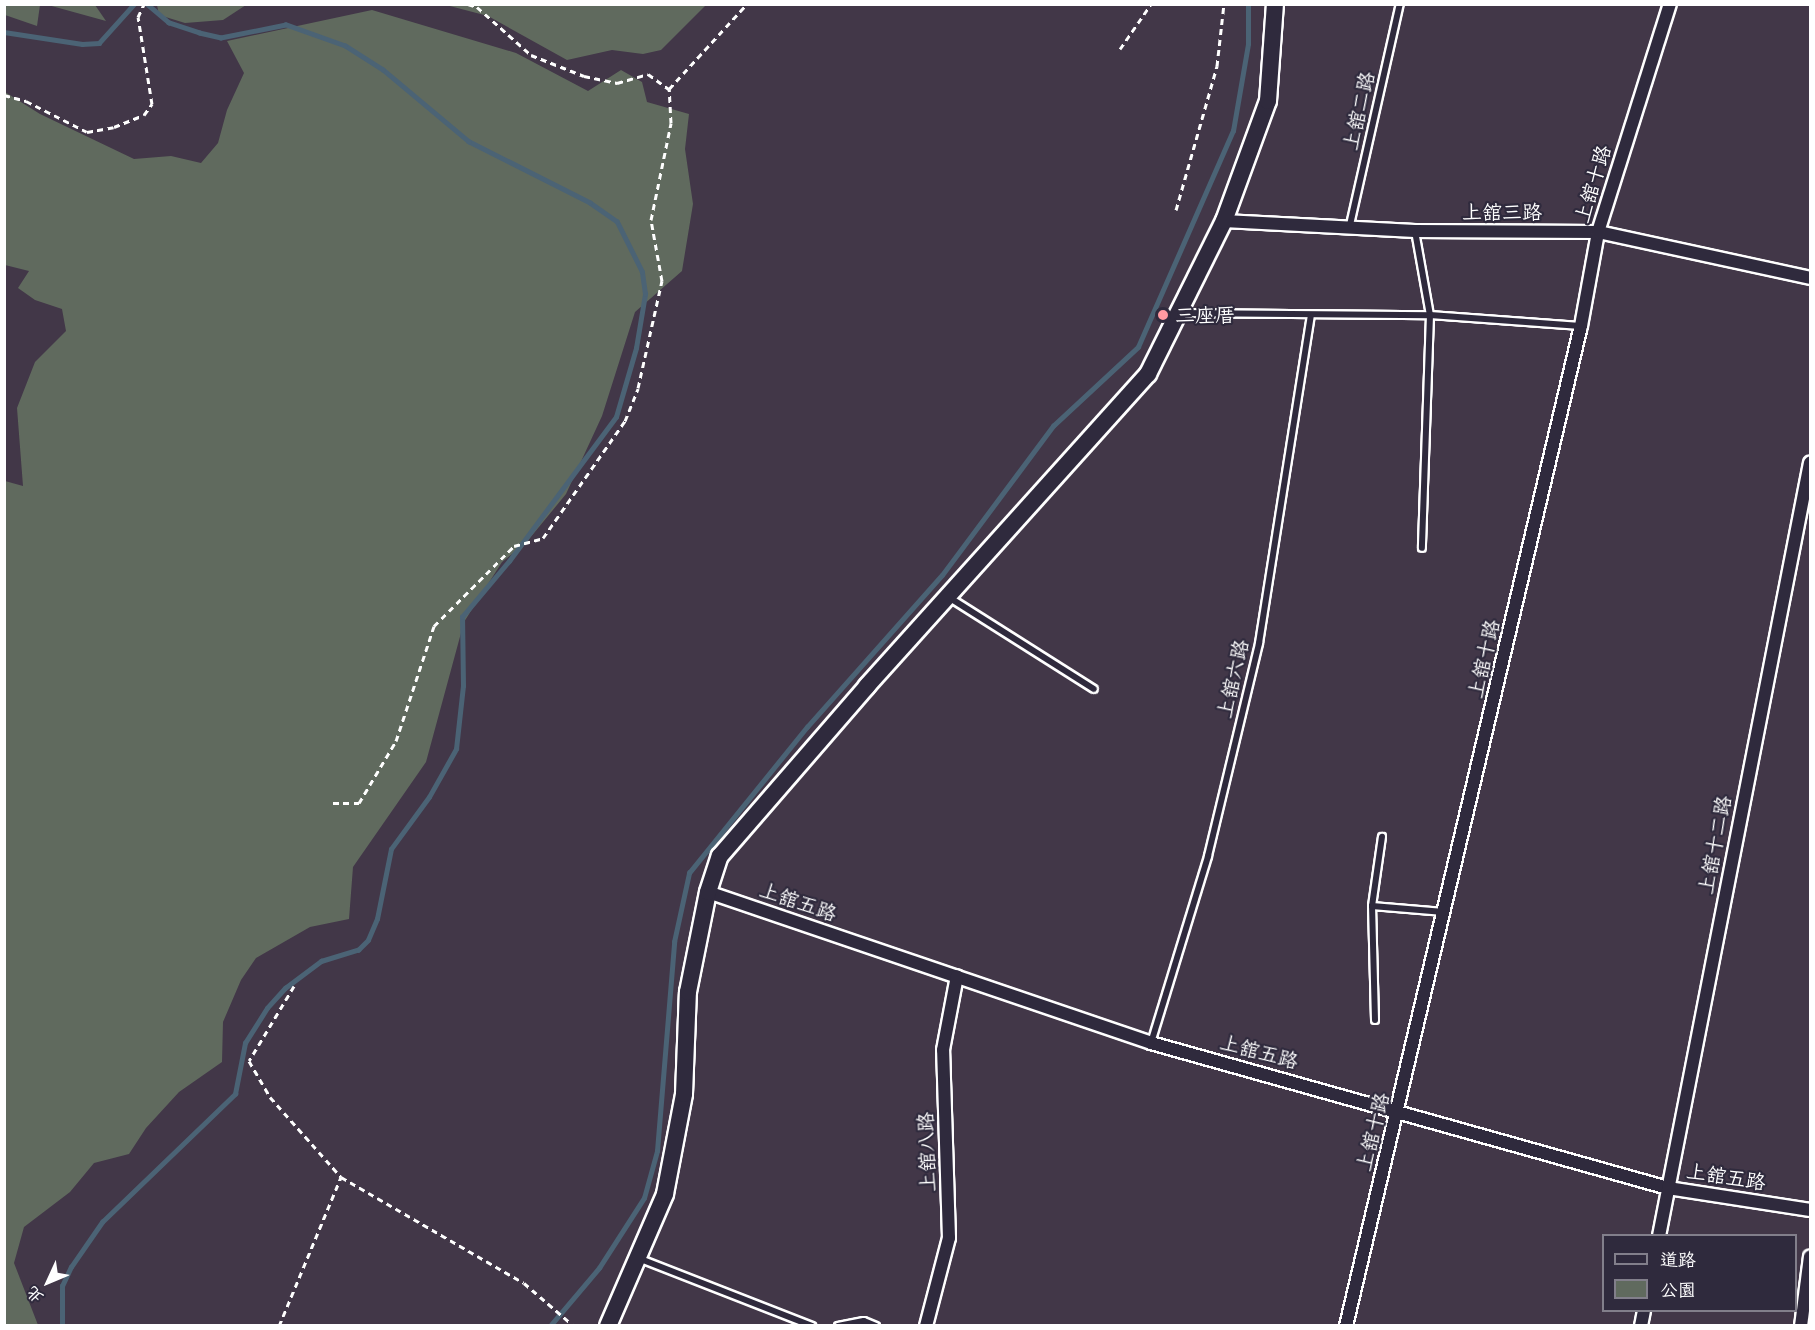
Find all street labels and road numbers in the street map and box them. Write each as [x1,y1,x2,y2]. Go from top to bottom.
street label: 上舘二路 [1338,69,1380,153]
street label: 上舘十路 [1570,142,1616,226]
street label: 上舘三路 [1462,200,1542,224]
street label: 上舘十路 [1463,617,1505,701]
street label: 上舘六路 [1212,637,1254,721]
street label: 上舘十二路 [1694,794,1736,896]
street label: 上舘五路 [756,878,840,926]
street label: 上舘五路 [1217,1030,1301,1074]
street label: 上舘十路 [1352,1090,1394,1174]
street label: 上舘八路 [914,1112,940,1192]
street label: 上舘五路 [1685,1159,1767,1195]

